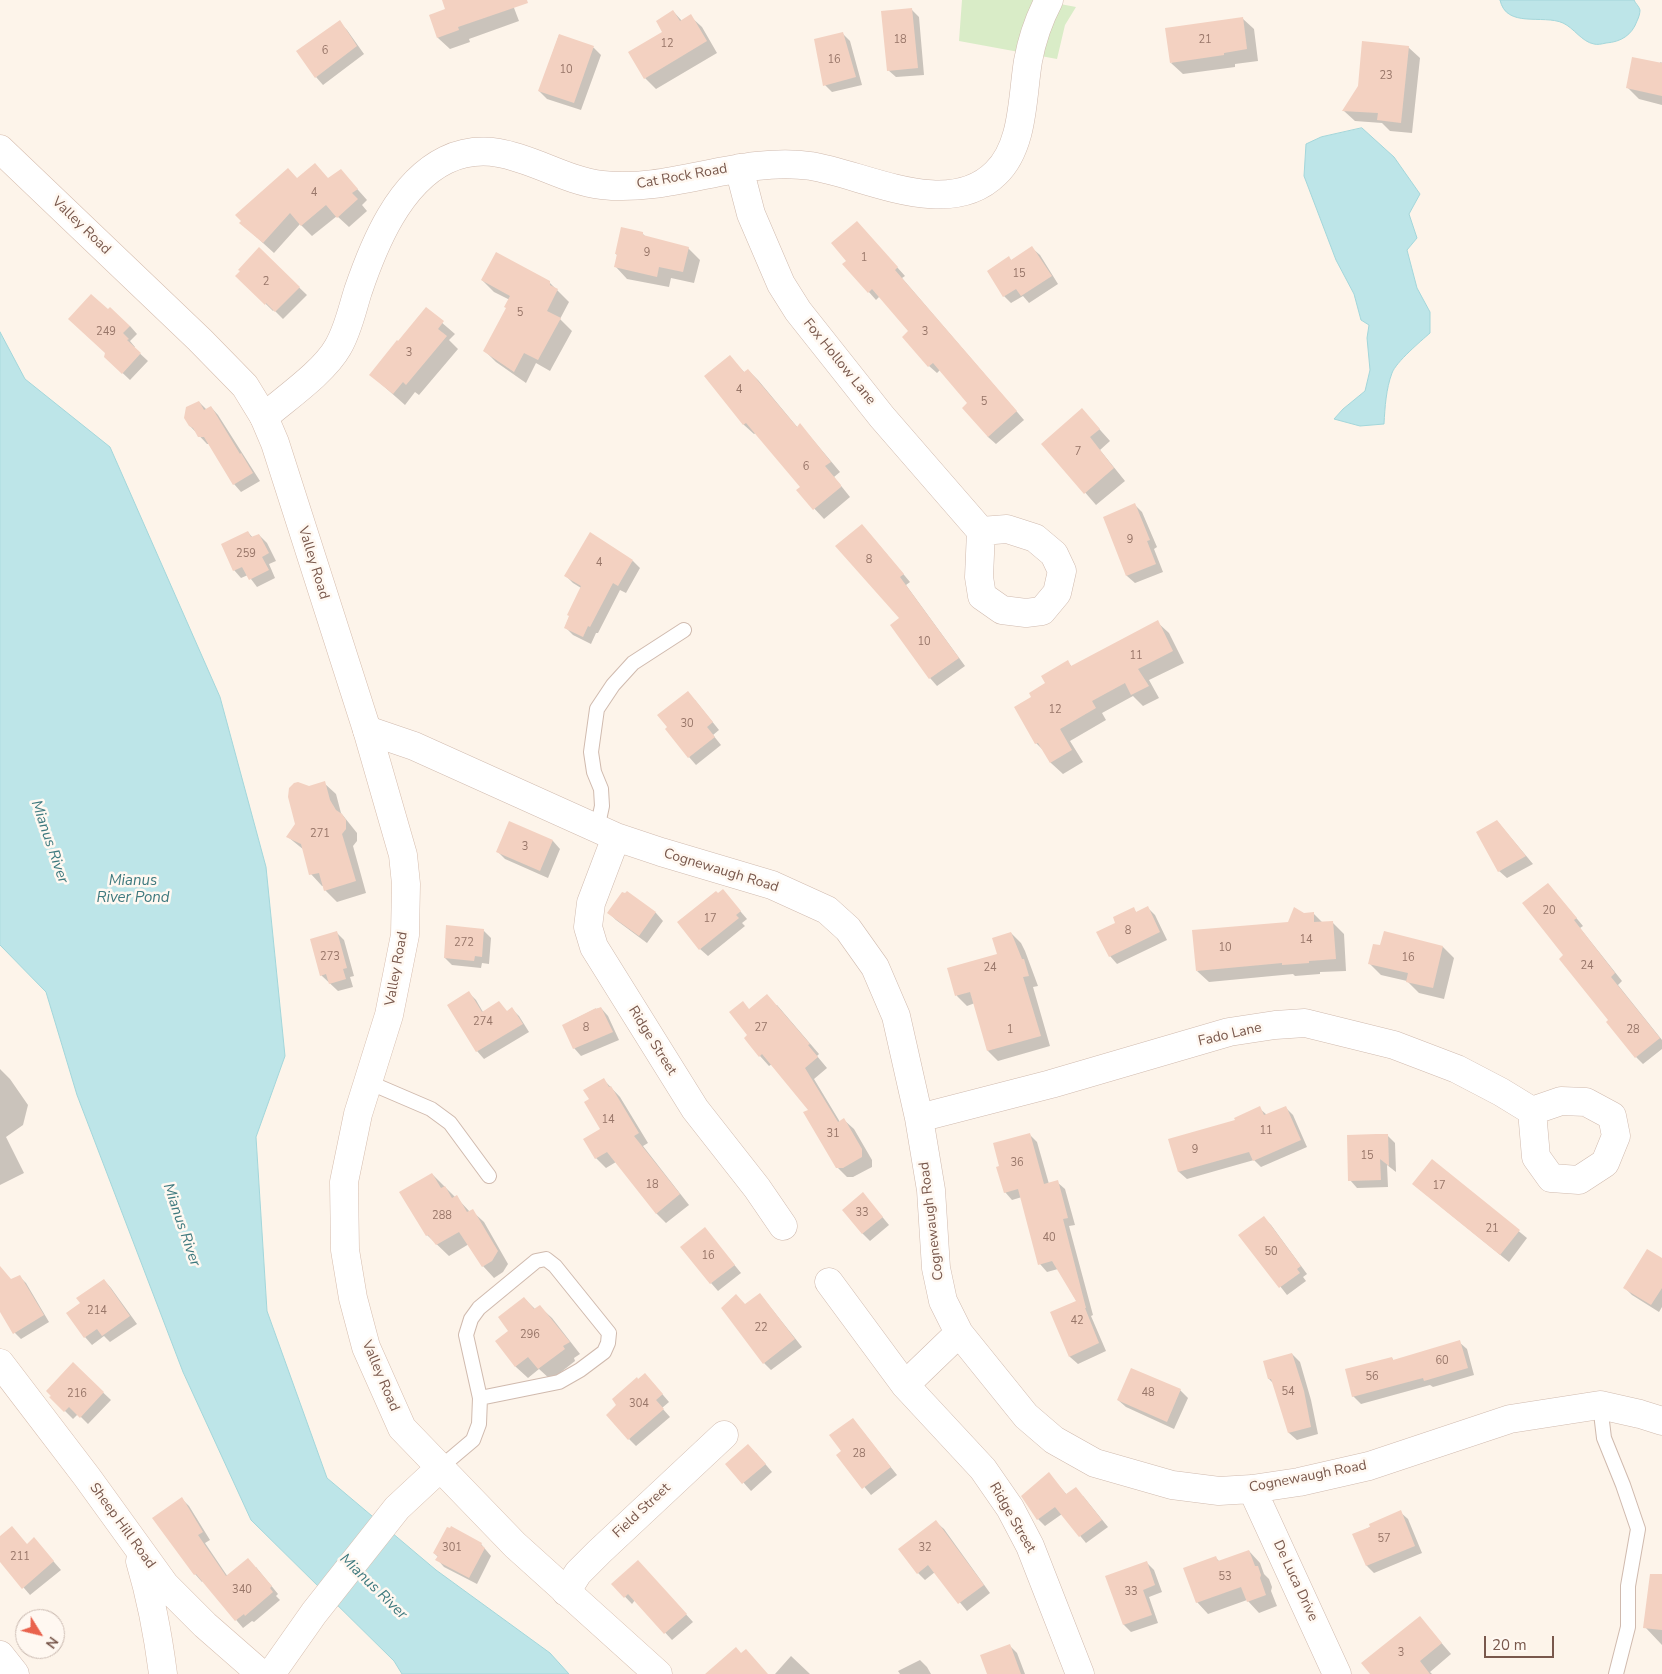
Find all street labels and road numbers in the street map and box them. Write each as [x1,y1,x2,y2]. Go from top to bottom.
street label: Cat Rock Road [635,161,729,193]
street label: Valley Road [48,194,114,258]
street label: Fox Hollow Lane [799,315,879,409]
street label: Valley Road [294,525,332,601]
street label: Cognewaugh Road [661,846,781,896]
street label: Valley Road [382,931,412,1007]
street label: Ridge Street [624,1003,680,1079]
street label: Fado Lane [1197,1020,1263,1050]
street label: Cognewaugh Road [916,1161,948,1281]
street label: Valley Road [358,1338,402,1414]
street label: Cognewaugh Road [1248,1457,1368,1497]
street label: Sheep Hill Road [85,1480,159,1572]
street label: Field Street [610,1480,674,1542]
street label: Ridge Street [985,1480,1039,1556]
street label: De Luca Drive [1269,1538,1321,1624]

